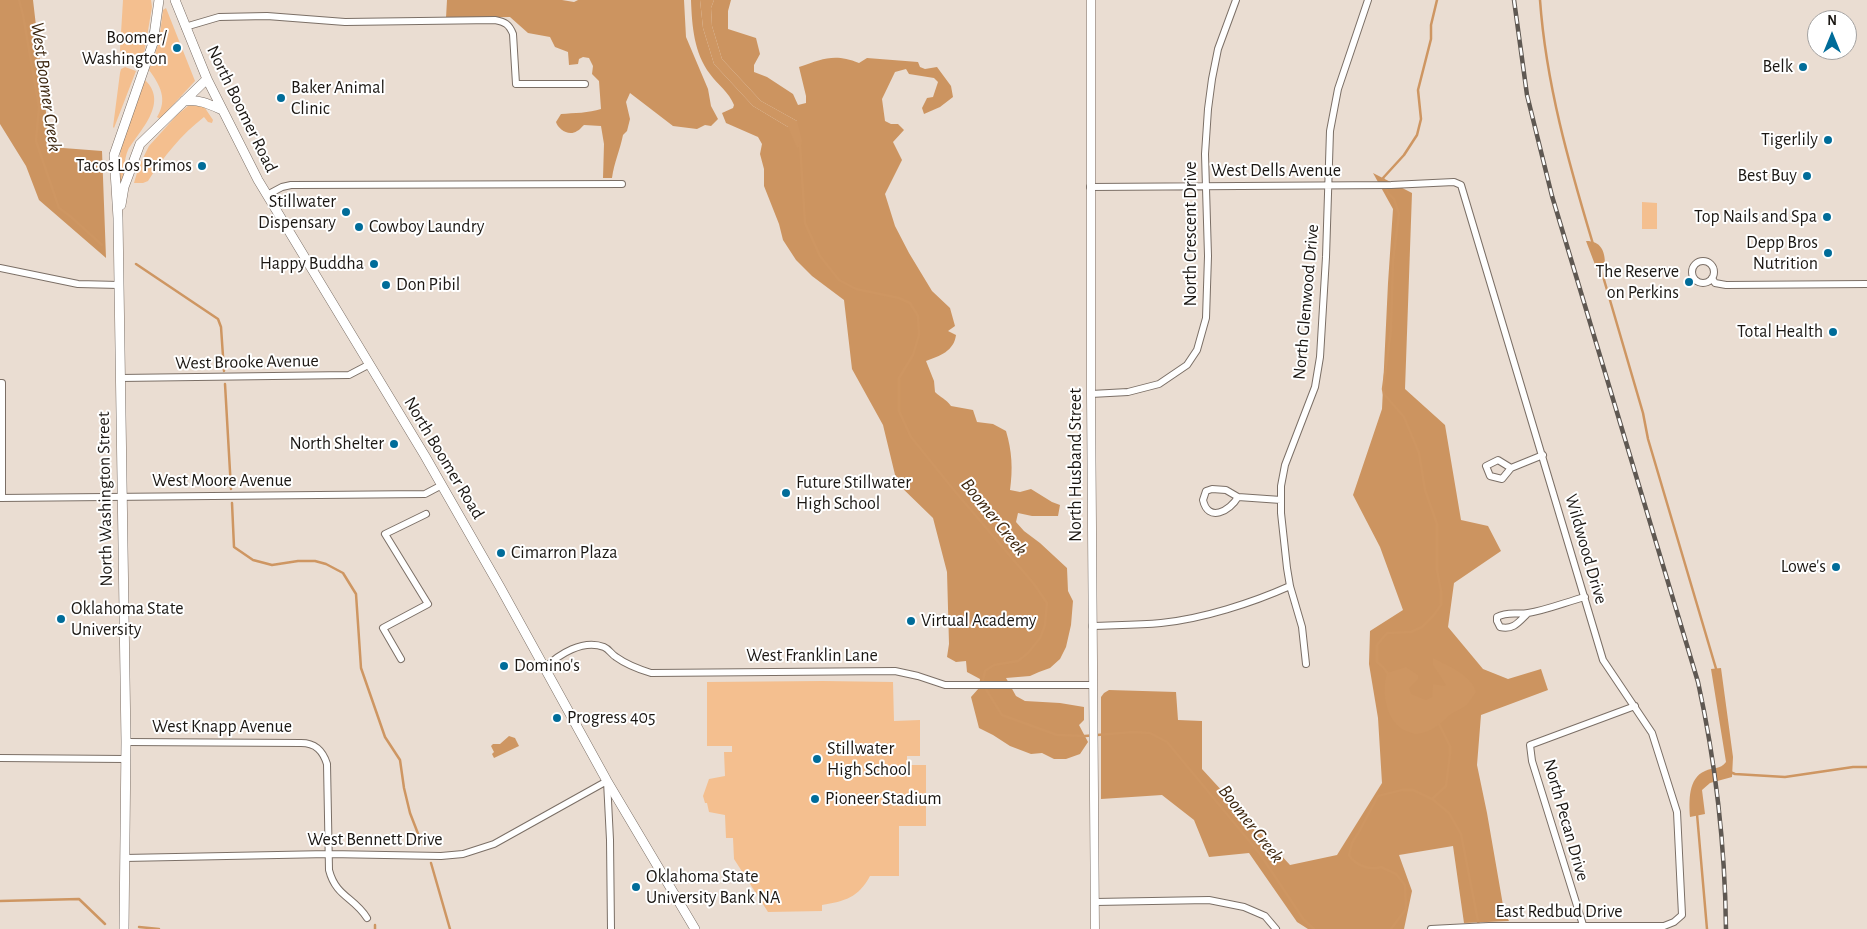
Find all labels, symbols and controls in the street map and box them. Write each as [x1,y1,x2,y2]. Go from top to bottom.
north arrow [1807,10,1857,60]
text: N [1827,14,1837,28]
water label: West Boomer Creek [26,21,66,153]
place label: Boomer/ Washington [82,27,167,70]
marker: Boomer/ Washington [171,42,183,54]
street label: North Boomer Road [202,42,282,176]
place label: Belk [1763,56,1793,78]
marker: Belk [1797,61,1809,73]
place label: Baker Animal Clinic [291,77,385,120]
marker: Baker Animal Clinic [275,92,287,104]
place label: Tigerlily [1761,129,1818,151]
marker: Tigerlily [1822,134,1834,146]
place label: Tacos Los Primos [76,155,192,177]
marker: Tacos Los Primos [196,160,208,172]
street label: West Dells Avenue [1211,160,1341,182]
street label: North Crescent Drive [1180,162,1202,306]
place label: Best Buy [1738,165,1797,187]
marker: Best Buy [1801,170,1813,182]
place label: Stillwater Dispensary [258,191,336,233]
marker: Stillwater Dispensary [340,206,352,218]
place label: Top Nails and Spa [1694,206,1817,228]
marker: Top Nails and Spa [1821,211,1833,223]
place label: Cowboy Laundry [369,216,484,238]
marker: Cowboy Laundry [353,221,365,233]
street label: North Glenwood Drive [1288,223,1324,381]
place label: Depp Bros Nutrition [1746,232,1818,274]
marker: Depp Bros Nutrition [1822,247,1834,259]
place label: Happy Buddha [260,253,364,275]
marker: Happy Buddha [368,258,380,270]
place label: The Reserve on Perkins [1595,261,1679,304]
place label: Don Pibil [396,274,460,296]
marker: The Reserve on Perkins [1683,276,1695,288]
marker: Don Pibil [380,279,392,291]
place label: Total Health [1737,321,1823,343]
marker: Total Health [1827,326,1839,338]
street label: West Brooke Avenue [175,350,319,374]
street label: North Husband Street [1065,388,1087,542]
street label: North Boomer Road [399,393,489,523]
street label: North Washington Street [93,411,117,587]
place label: North Shelter [290,433,384,455]
marker: North Shelter [388,438,400,450]
street label: West Moore Avenue [152,470,292,492]
place label: Future Stillwater High School [796,472,911,514]
water label: Boomer Creek [956,474,1032,560]
marker: Future Stillwater High School [780,487,792,499]
street label: Wildwood Drive [1560,491,1612,607]
place label: Cimarron Plaza [511,542,618,564]
marker: Cimarron Plaza [495,547,507,559]
place label: Lowe's [1781,556,1826,578]
marker: Lowe's [1830,561,1842,573]
place label: Oklahoma State University [71,598,183,640]
place label: Virtual Academy [921,610,1036,632]
marker: Oklahoma State University [55,613,67,625]
marker: Virtual Academy [905,615,917,627]
street label: West Franklin Lane [746,645,878,667]
place label: Domino's [514,655,580,677]
marker: Domino's [498,660,510,672]
place label: Progress 405 [567,707,656,729]
marker: Progress 405 [551,712,563,724]
street label: West Knapp Avenue [152,716,292,738]
place label: Stillwater High School [827,738,911,781]
marker: Stillwater High School [811,753,823,765]
street label: North Pecan Drive [1538,756,1594,884]
water label: Boomer Creek [1213,780,1289,868]
place label: Pioneer Stadium [825,788,942,810]
marker: Pioneer Stadium [809,793,821,805]
street label: West Bennett Drive [307,829,443,851]
place label: Oklahoma State University Bank NA [646,866,780,909]
marker: Oklahoma State University Bank NA [630,881,642,893]
street label: East Redbud Drive [1495,901,1623,923]

